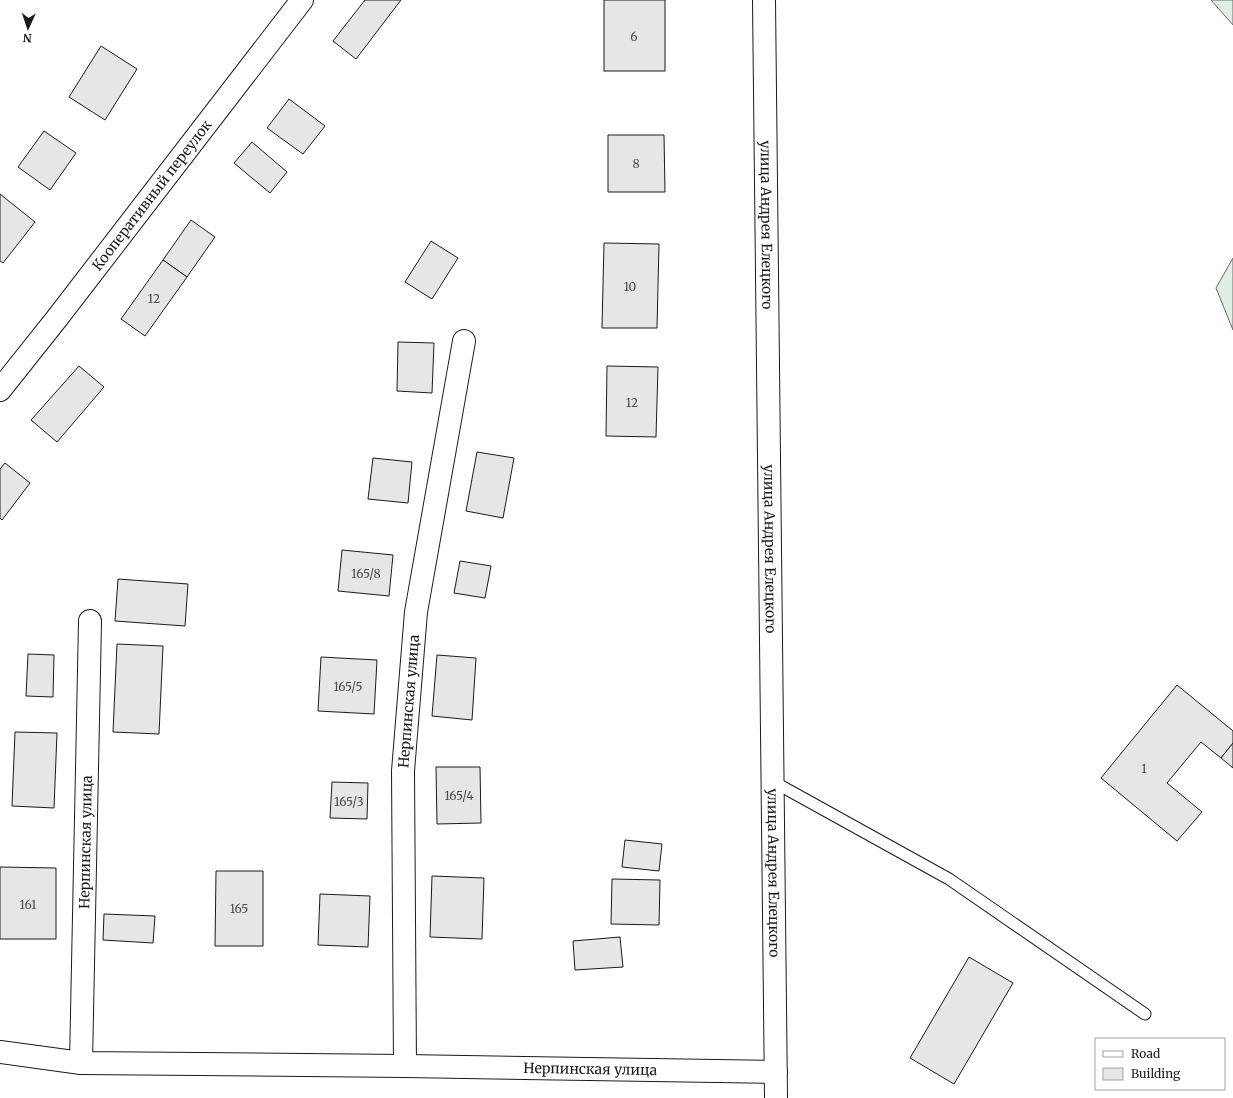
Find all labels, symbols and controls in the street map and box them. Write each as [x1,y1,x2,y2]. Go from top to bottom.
north arrow [8,8,48,48]
house number: 6 [630,29,638,44]
text: N [22,31,32,45]
street label: Кооперативный переулок [88,116,216,274]
street label: улица Андрея Елецкого [757,140,776,310]
house number: 8 [632,156,640,171]
house number: 10 [624,279,637,294]
house number: 12 [148,291,160,306]
house number: 12 [626,395,638,410]
street label: улица Андрея Елецкого [760,464,780,634]
house number: 165/8 [351,566,381,581]
street label: Нерпинская улица [394,633,423,769]
house number: 165/5 [333,679,363,694]
house number: 1 [1141,761,1147,776]
street label: Нерпинская улица [75,775,96,909]
house number: 165/4 [444,788,474,803]
street label: улица Андрея Елецкого [764,788,783,958]
house number: 165/3 [334,794,364,809]
house number: 161 [20,897,37,912]
house number: 165 [230,901,248,916]
legend [1095,1038,1225,1090]
text: Road [1131,1046,1160,1061]
street label: Нерпинская улица [523,1059,658,1079]
text: Building [1131,1066,1181,1081]

